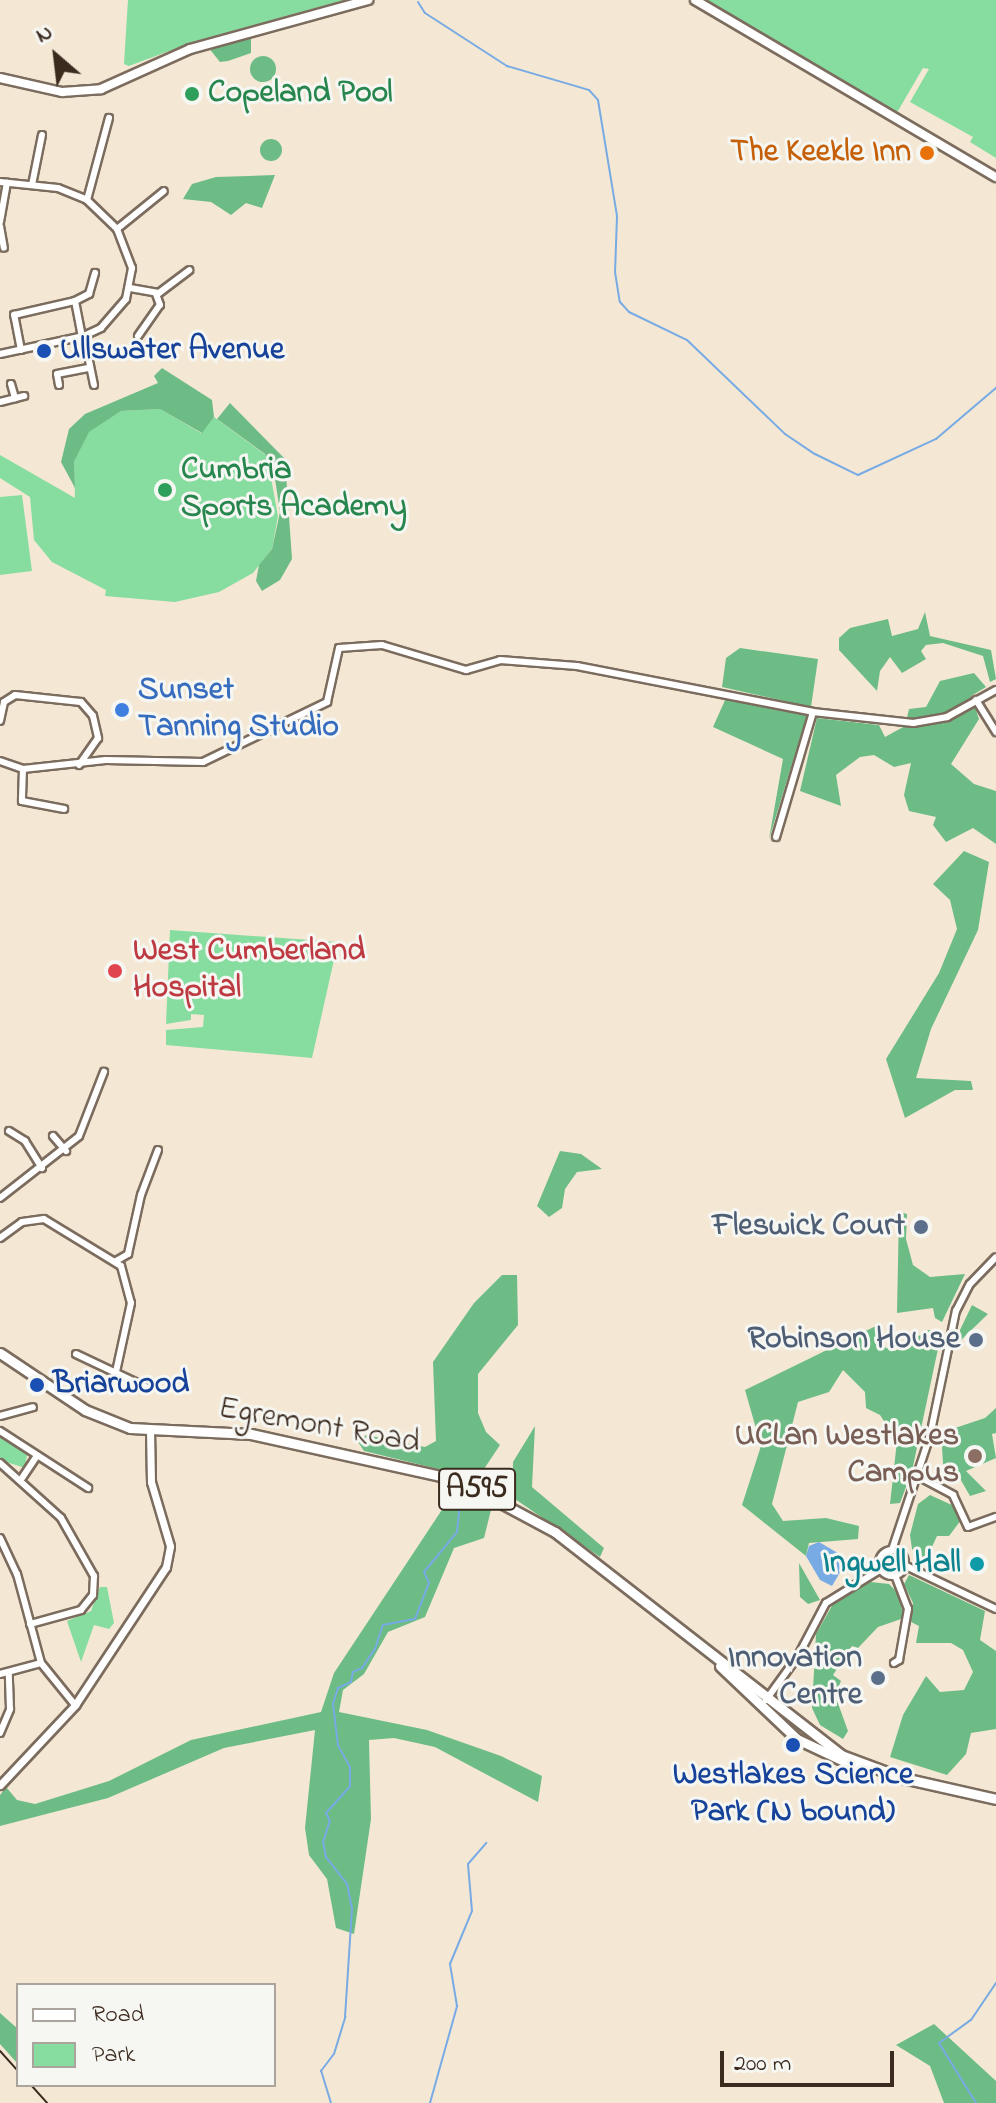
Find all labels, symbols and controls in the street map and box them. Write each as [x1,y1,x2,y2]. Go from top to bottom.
north arrow [16,16,96,96]
text: N [31,17,59,52]
place label: Copeland Pool [208,75,393,113]
marker: Copeland Pool [183,85,201,103]
place label: The Keekle Inn [730,134,911,172]
marker: The Keekle Inn [918,144,936,162]
place label: Ullswater Avenue [60,332,284,370]
marker: Ullswater Avenue [35,342,53,360]
place label: Cumbria Sports Academy [181,453,407,528]
marker: Cumbria Sports Academy [156,481,174,499]
place label: Sunset Tanning Studio [138,673,339,748]
marker: Sunset Tanning Studio [113,701,131,719]
place label: West Cumberland Hospital [133,934,365,1009]
marker: West Cumberland Hospital [104,960,126,982]
place label: Fleswick Court [712,1208,905,1246]
marker: Fleswick Court [912,1218,930,1236]
place label: Robinson House [747,1321,960,1359]
marker: Robinson House [967,1331,985,1349]
place label: Briarwood [53,1366,189,1404]
marker: Briarwood [28,1376,46,1394]
street label: Egremont Road [215,1390,423,1464]
place label: UCLan Westlakes Campus [735,1419,959,1494]
marker: UCLan Westlakes Campus [966,1447,984,1465]
road number: A595 [437,1463,517,1515]
place label: Ingwell Hall [823,1545,961,1583]
marker: Ingwell Hall [968,1555,986,1573]
place label: Innovation Centre [728,1641,862,1716]
marker: Innovation Centre [869,1669,887,1687]
marker: Westlakes Science Park (N bound) [784,1736,802,1754]
place label: Westlakes Science Park (N bound) [673,1758,913,1833]
legend [16,1983,276,2087]
text: Road [92,1998,144,2033]
scale bar [724,2035,898,2085]
text: Park [92,2038,135,2073]
text: 200 m [734,2047,791,2082]

